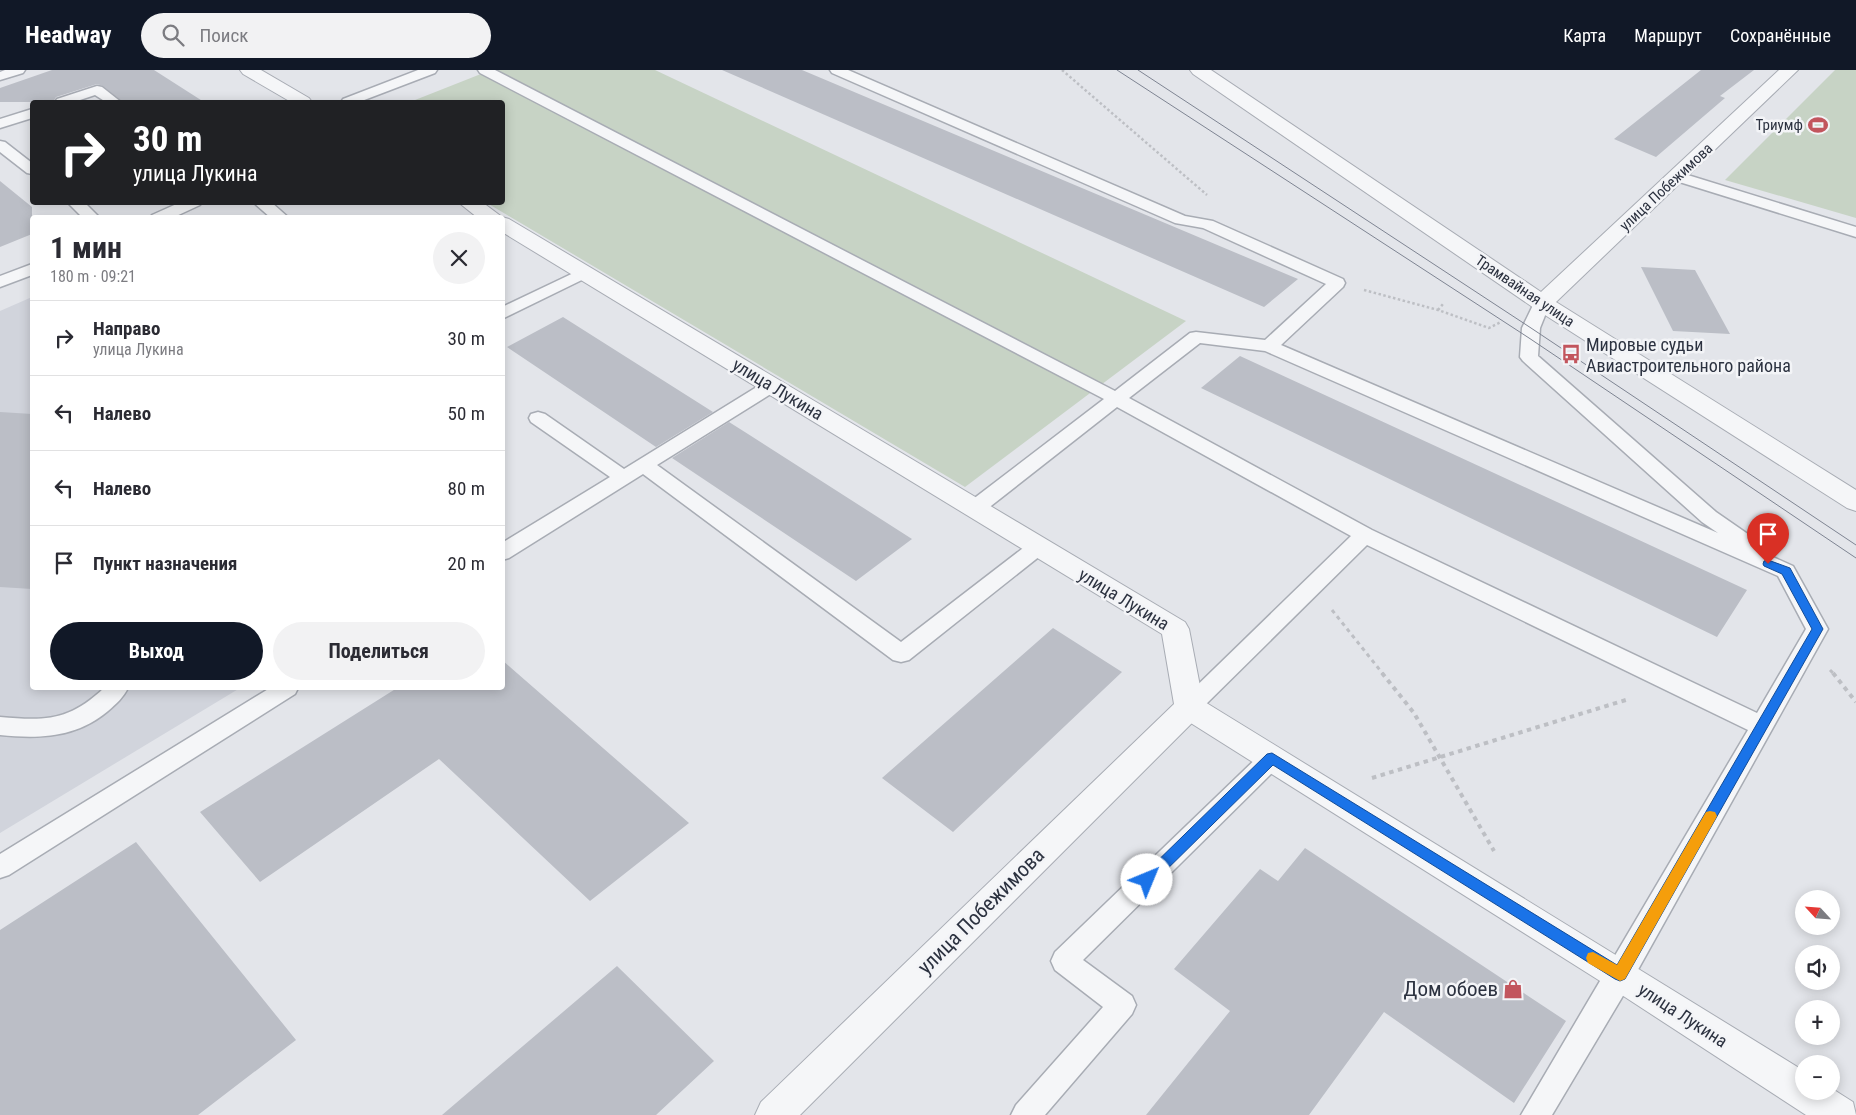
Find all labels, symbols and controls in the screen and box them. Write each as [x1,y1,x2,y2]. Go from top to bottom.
search box [141,13,491,58]
text: Headway [25,21,111,49]
icon: search [159,21,187,49]
text: Поиск [199,24,248,47]
text: Карта [1563,25,1606,46]
text: Маршрут [1634,25,1702,46]
text: Сохранённые [1730,25,1831,46]
sports icon: Триумф [1807,114,1829,136]
place label: Триумф [1756,116,1803,134]
text: 30 m [133,119,202,160]
icon: right [50,120,115,185]
street label: улица Побежимова [1616,139,1716,235]
text: улица Лукина [133,161,258,186]
text: 1 мин [50,230,122,265]
button: close [433,232,485,284]
street label: Трамвайная улица [1472,251,1578,331]
text: 180 m · 09:21 [50,267,136,286]
text: Направо [93,317,160,340]
icon: right [50,324,78,352]
text: 30 m [448,327,485,350]
place label: Мировые судьи Авиастроительного района [1586,334,1791,376]
text: улица Лукина [93,340,184,359]
bus stop icon: Мировые судьи Авиастроительного района [1560,343,1582,365]
street label: улица Лукина [729,354,827,424]
icon: left [50,399,78,427]
text: Налево [93,402,151,425]
text: 50 m [448,402,485,425]
icon: left [50,474,78,502]
text: Налево [93,477,151,500]
text: 80 m [448,477,485,500]
pin [1747,513,1789,564]
icon: arrive [1754,520,1782,548]
icon: arrive [50,549,78,577]
text: Пункт назначения [93,552,237,575]
text: 20 m [448,552,485,575]
street label: улица Лукина [1075,564,1173,634]
button: Выход [50,622,263,680]
button: Поделиться [273,622,485,680]
street label: улица Побежимова [913,843,1049,979]
position arrow [1120,853,1172,905]
north arrow [1795,890,1840,935]
map controls [1795,890,1840,1100]
button: sound [1795,945,1840,990]
place label: Дом обоев [1404,977,1498,1001]
shop icon: Дом обоев [1502,978,1524,1000]
street label: улица Лукина [1635,978,1731,1052]
button: + [1795,1000,1840,1045]
button: − [1795,1055,1840,1100]

